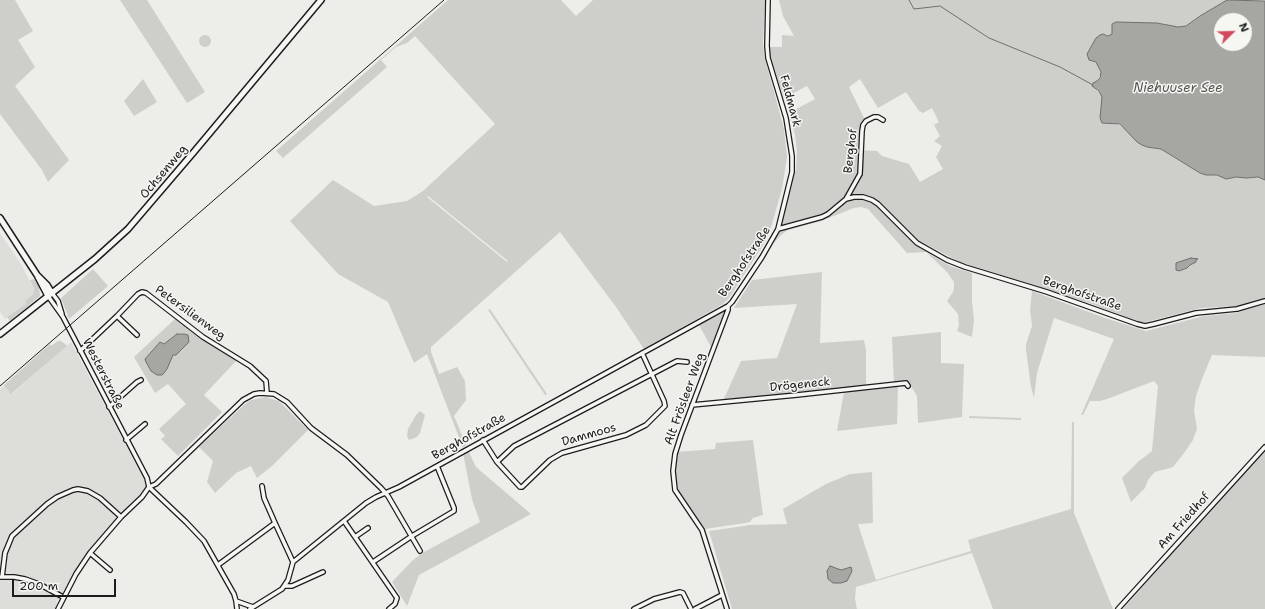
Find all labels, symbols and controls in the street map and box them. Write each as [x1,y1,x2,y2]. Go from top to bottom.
north arrow [1213,12,1253,52]
text: N [1235,21,1252,34]
street label: Feldmark [776,73,804,129]
water label: Niehuuser See [1133,81,1223,97]
street label: Berghof [841,128,861,174]
street label: Ochsenweg [137,142,191,202]
street label: Berghofstraße [716,224,774,300]
street label: Berghofstraße [1041,274,1123,314]
street label: Petersilienweg [152,283,228,343]
street label: Westerstraße [79,336,127,412]
street label: Alt Frösleer Weg [662,351,708,447]
street label: Drögeneck [769,375,831,395]
street label: Berghofstraße [430,411,508,463]
street label: Dammoos [560,420,618,450]
street label: Am Friedhof [1155,490,1213,552]
scale bar [14,571,118,597]
text: 200 m [19,578,58,594]

